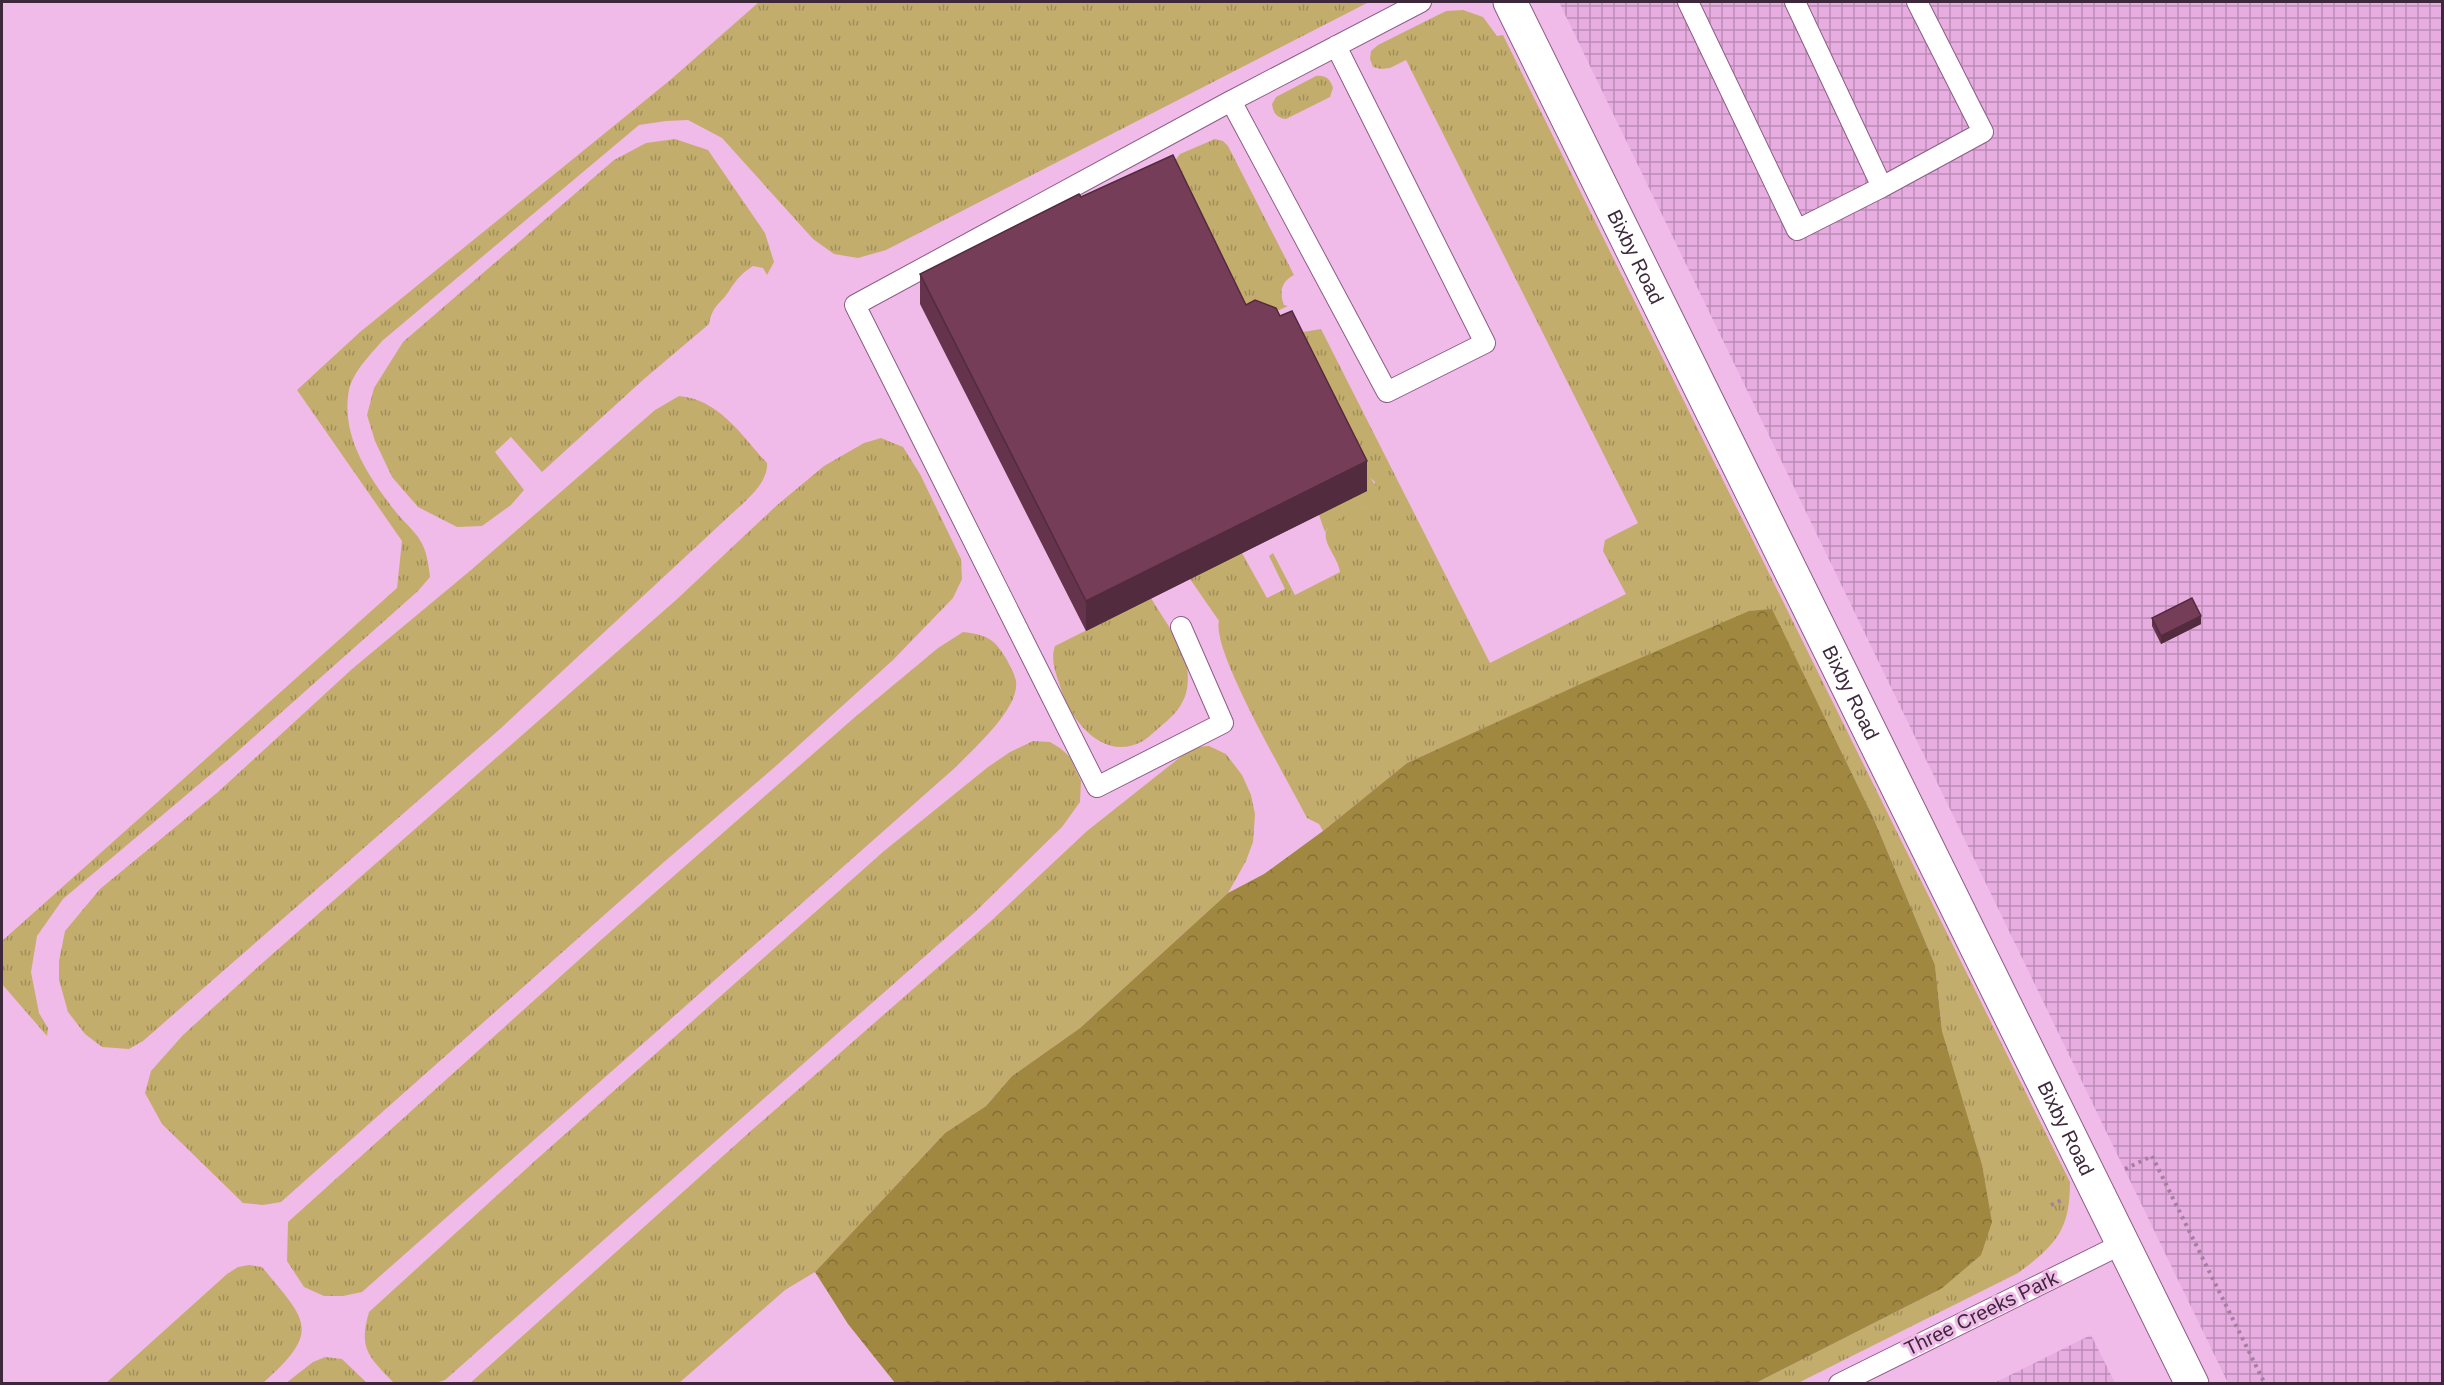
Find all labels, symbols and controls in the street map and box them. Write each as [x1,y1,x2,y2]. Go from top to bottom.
street label: Bixby Road [1603,206,1668,307]
street label: Bixby Road [1818,642,1883,743]
street label: Bixby Road [2033,1078,2098,1179]
street label: Three Creeks Park [1901,1266,2062,1360]

